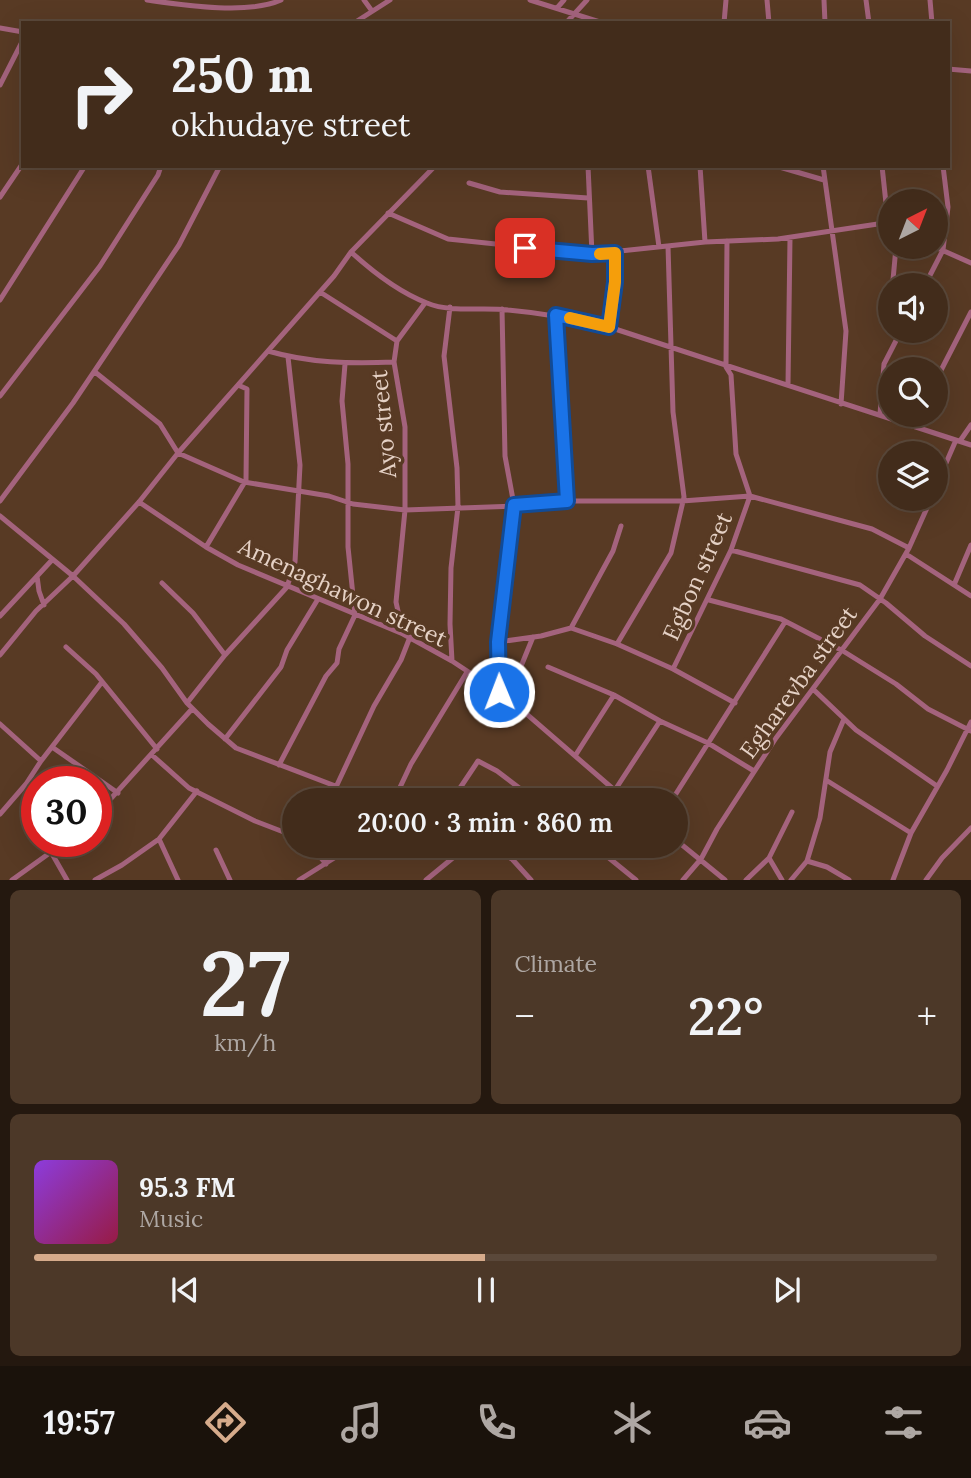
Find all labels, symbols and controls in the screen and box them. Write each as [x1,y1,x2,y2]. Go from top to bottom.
text: 250 m [171,43,313,105]
icon: right [56,49,147,140]
text: okhudaye street [171,104,410,145]
north arrow [878,189,948,259]
map controls [878,189,948,511]
pin [495,218,555,278]
icon: arrive [506,229,544,267]
button: sound [878,273,948,343]
button: search [878,357,948,427]
street label: Ayo street [364,369,402,480]
button: layers [878,441,948,511]
street label: Egbon street [656,507,738,645]
street label: Amenaghawon street [233,531,452,653]
street label: Egharevba street [733,600,863,764]
position arrow [462,655,536,729]
speed limit sign: 30 [21,766,112,857]
text: 20:00 · 3 min · 860 m [357,806,613,839]
text: 27 [200,924,291,1041]
text: Climate [515,949,597,978]
text: 22° [688,983,764,1049]
text: − [515,992,535,1040]
text: + [917,992,937,1040]
text: km/h [214,1028,276,1057]
text: 95.3 FM [139,1171,236,1204]
text: Music [139,1204,203,1233]
icon: previous [166,1271,204,1309]
icon: pause [467,1271,505,1309]
icon: next [768,1271,806,1309]
icon: directions [201,1398,250,1447]
icon: music [337,1398,386,1447]
icon: phone [472,1398,521,1447]
icon: climate [608,1398,657,1447]
icon: car [743,1398,792,1447]
icon: filters [879,1398,928,1447]
text: 19:57 [43,1402,115,1443]

